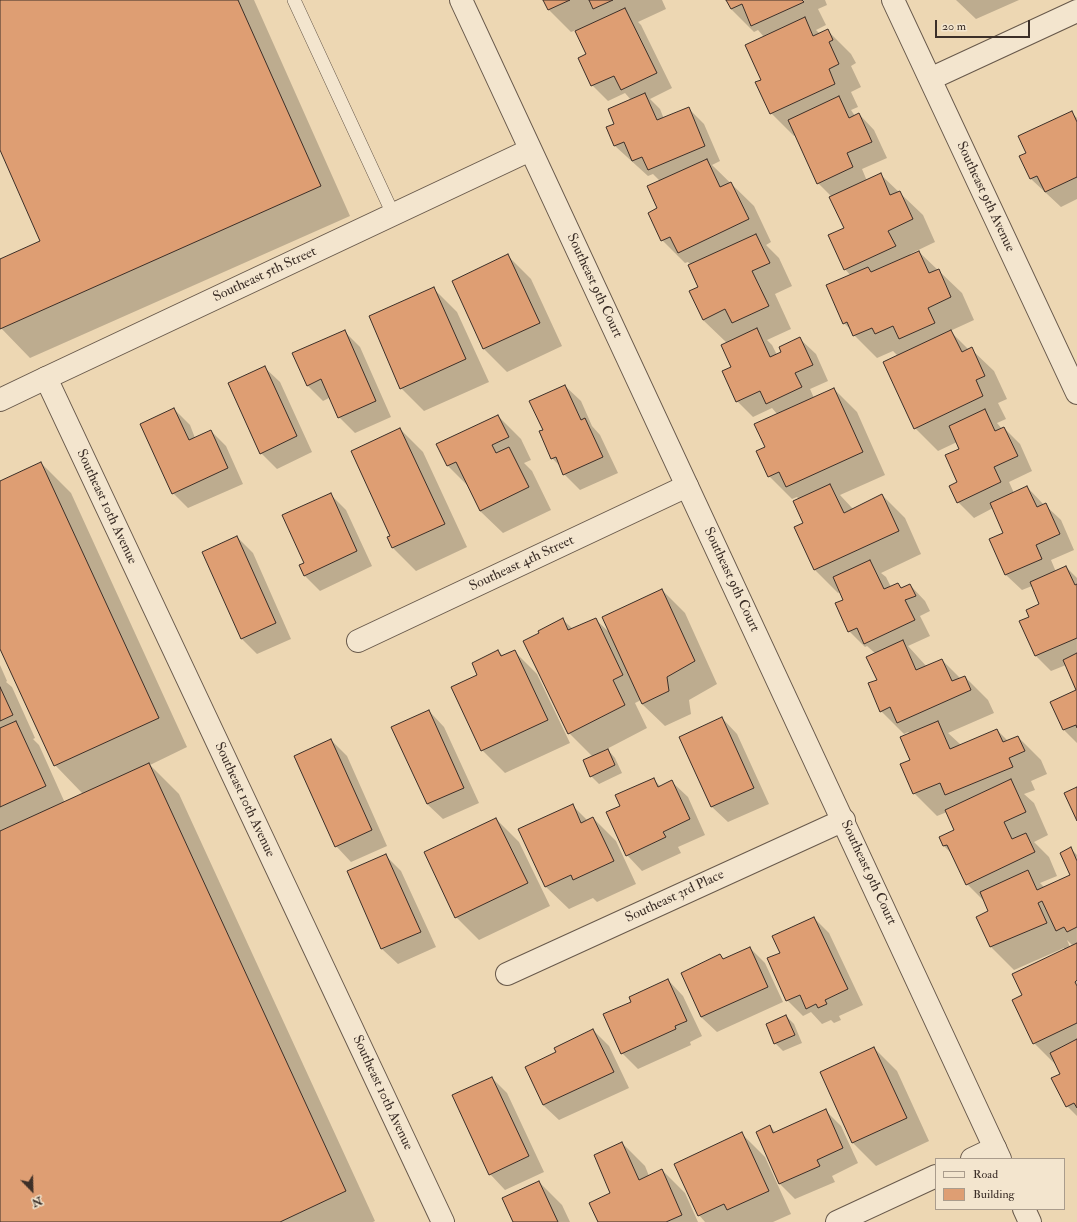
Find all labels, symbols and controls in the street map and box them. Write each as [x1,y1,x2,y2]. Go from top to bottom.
scale bar [937,12,1032,38]
text: 20 m [942,19,966,34]
street label: Southeast 9th Avenue [952,139,1018,255]
street label: Southeast 9th Court [562,231,626,341]
street label: Southeast 5th Street [211,244,319,306]
street label: Southeast 10th Avenue [72,447,140,567]
street label: Southeast 9th Court [699,525,763,635]
street label: Southeast 4th Street [467,532,577,596]
street label: Southeast 10th Avenue [210,740,278,860]
street label: Southeast 9th Court [836,818,900,928]
street label: Southeast 3rd Place [623,867,727,927]
street label: Southeast 10th Avenue [348,1033,416,1153]
legend [935,1158,1065,1210]
text: Road [973,1167,998,1182]
north arrow [12,1170,52,1210]
text: Building [973,1187,1014,1202]
text: N [30,1194,44,1209]

